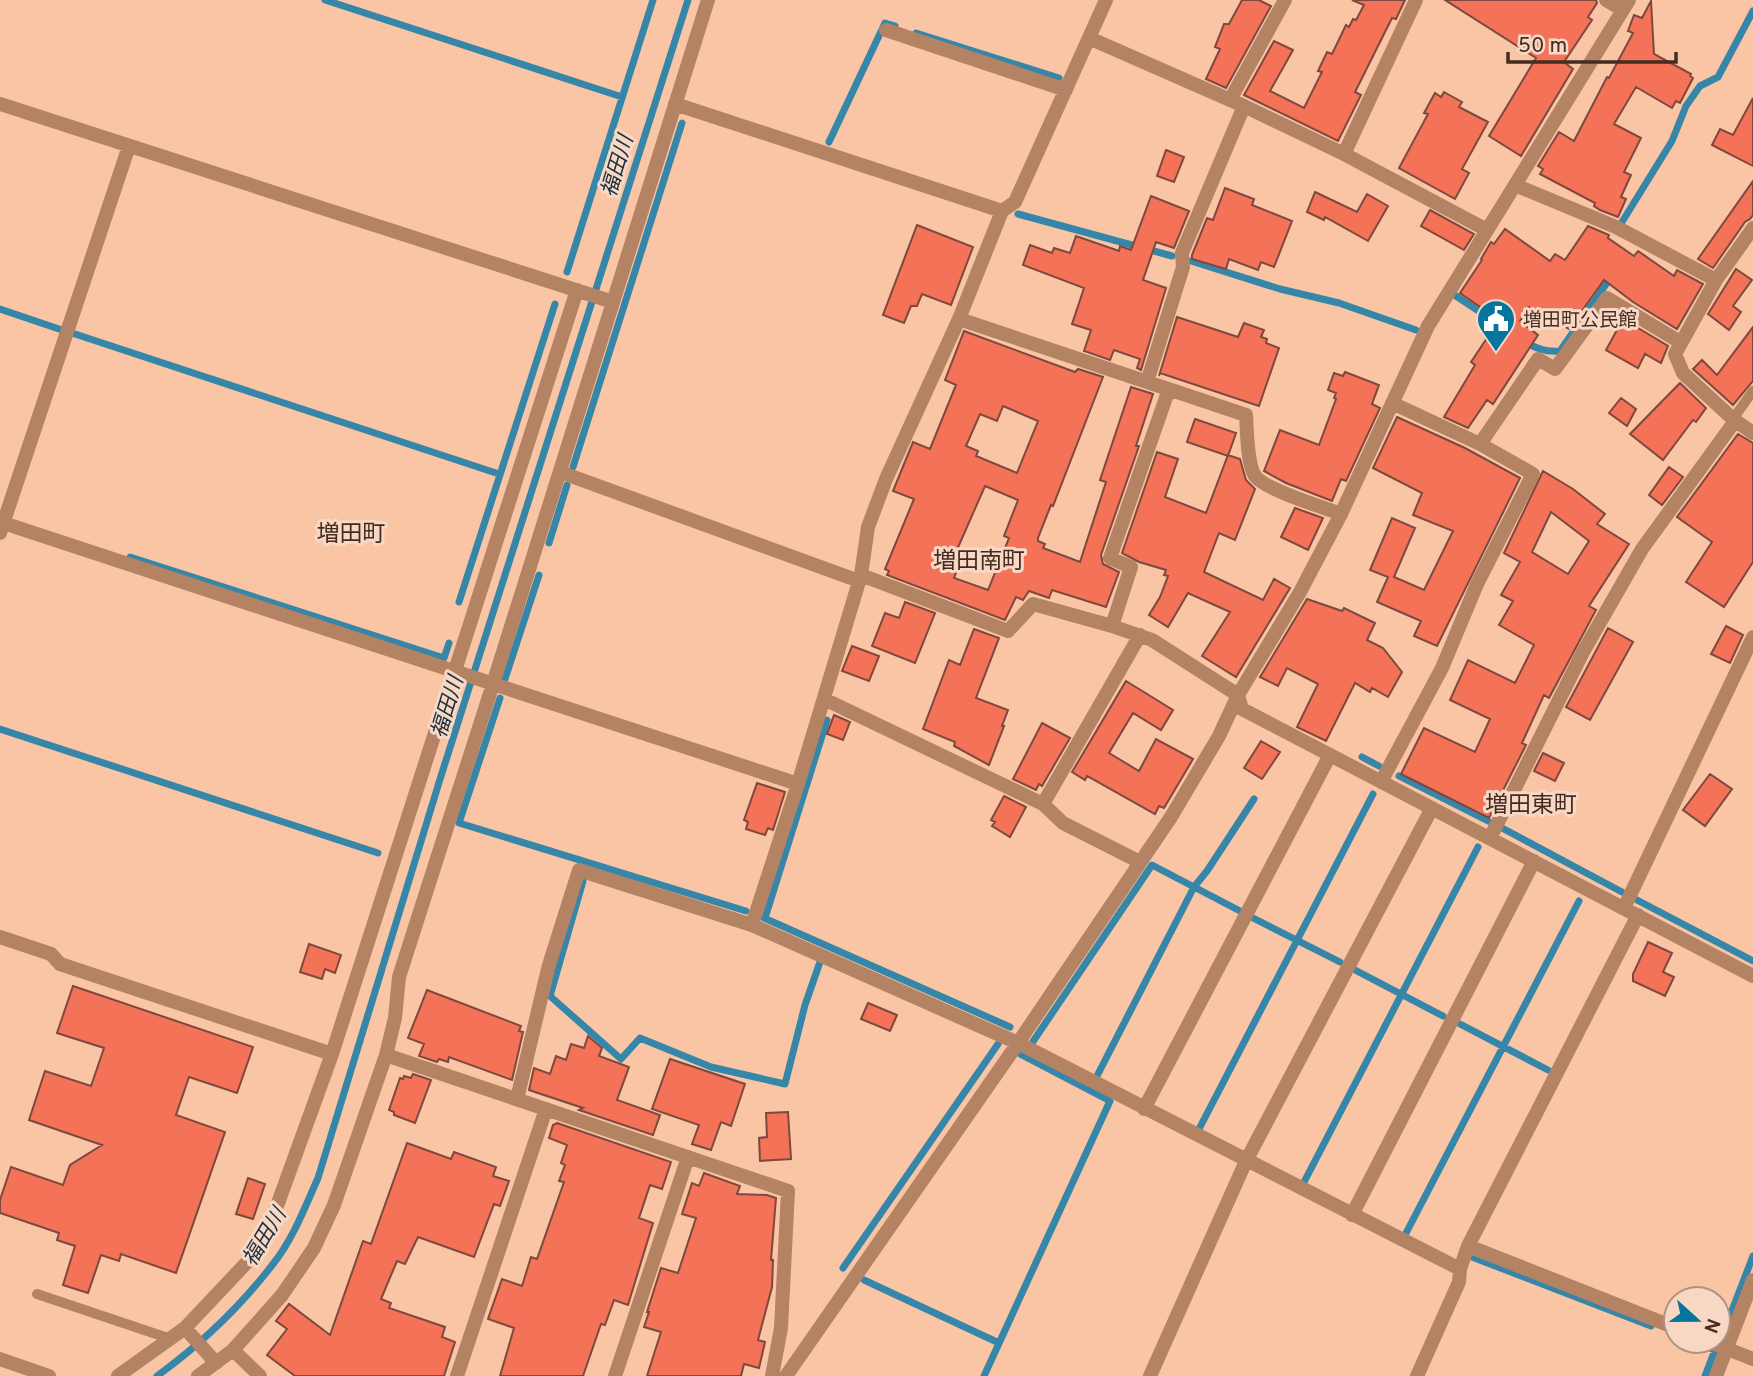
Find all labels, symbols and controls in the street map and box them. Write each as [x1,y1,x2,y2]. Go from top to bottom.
scale bar [1508,21,1676,65]
text: 50 m [1518,33,1567,60]
water label: 福田川 [596,130,641,201]
public building icon: 増田町公民館 [1475,298,1517,353]
place label: 増田町公民館 [1523,309,1637,333]
district label: 増田町 [317,521,386,550]
district label: 増田南町 [933,548,1025,577]
water label: 福田川 [426,671,471,742]
district label: 増田東町 [1485,792,1577,821]
water label: 福田川 [237,1202,294,1272]
north arrow [1662,1285,1732,1355]
text: N [1697,1315,1725,1336]

